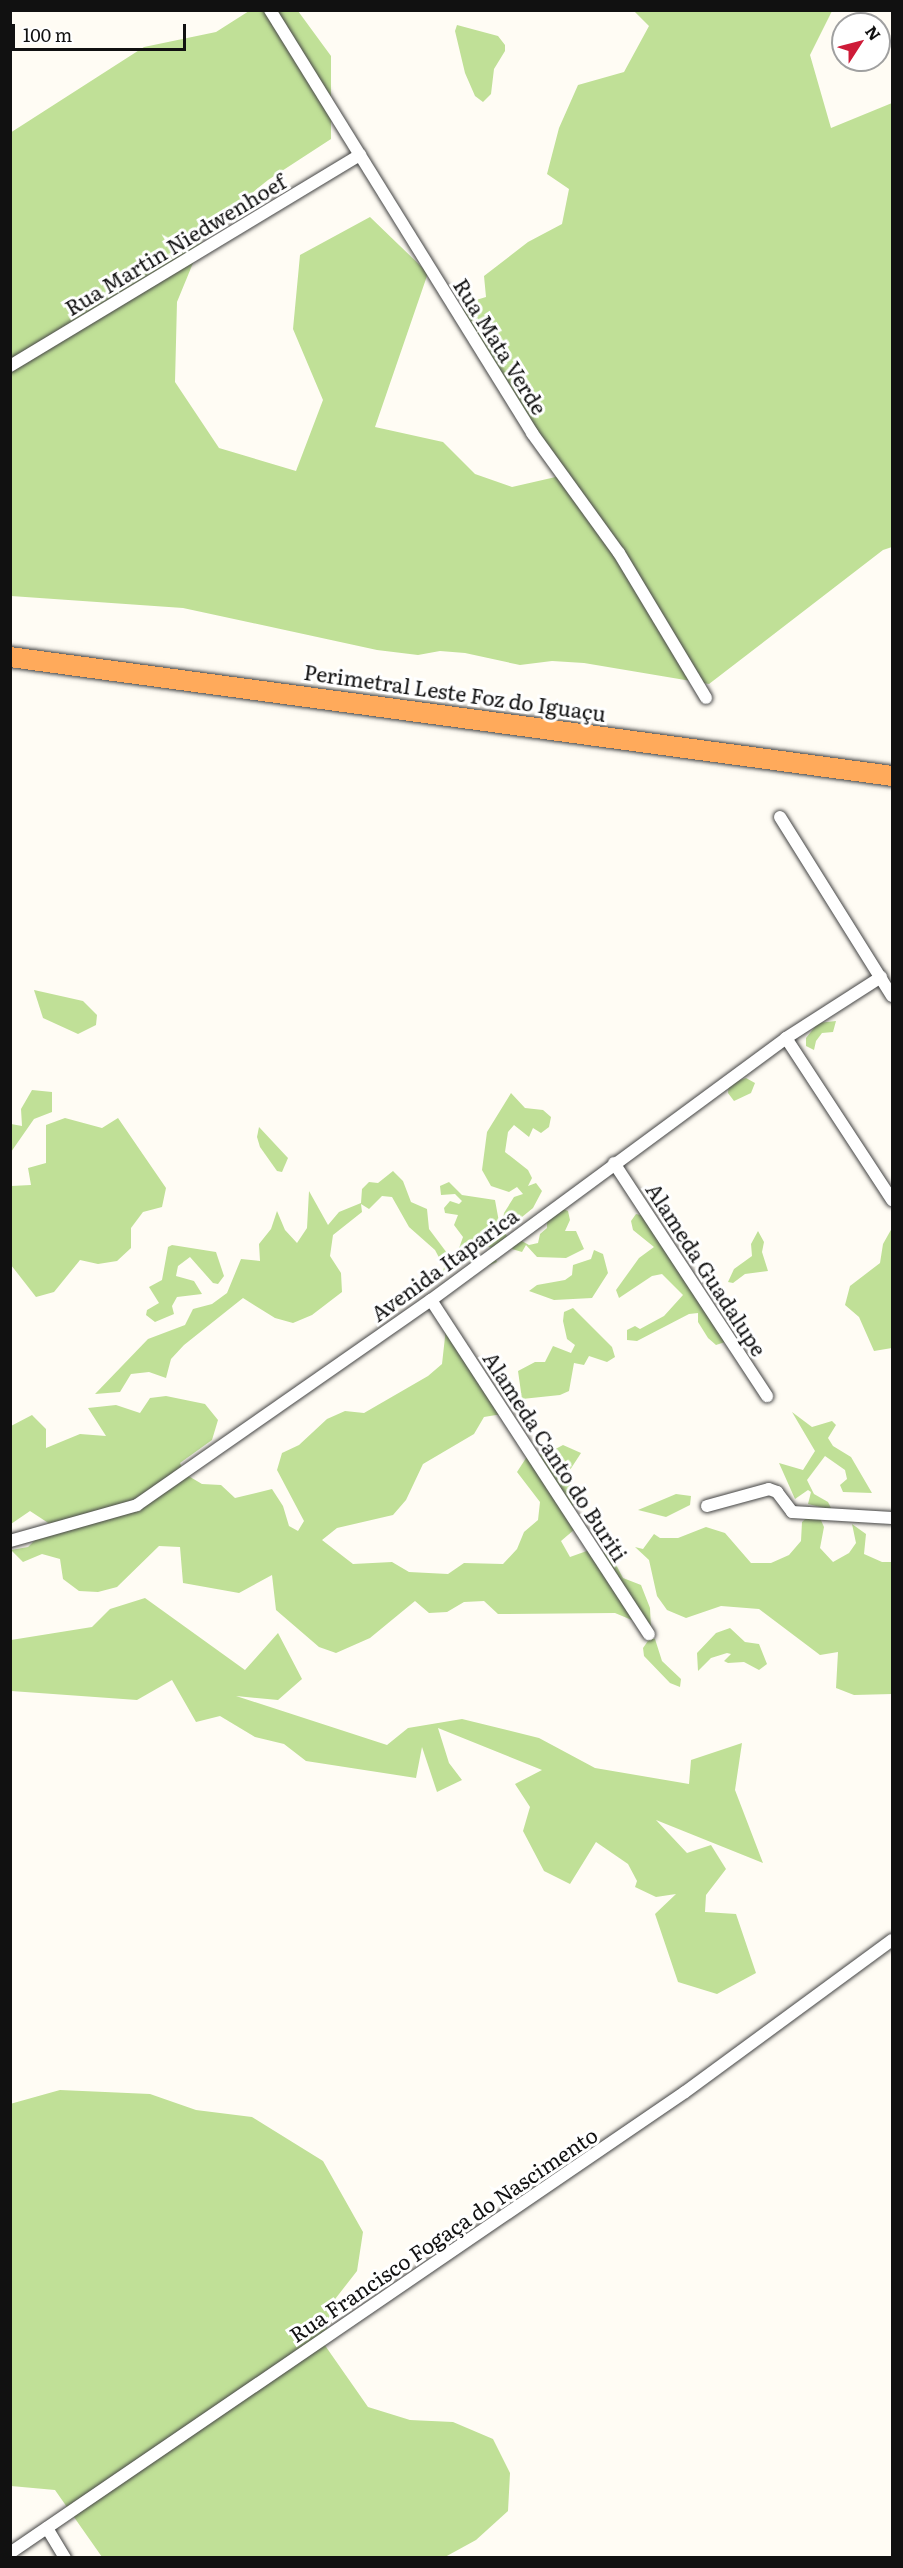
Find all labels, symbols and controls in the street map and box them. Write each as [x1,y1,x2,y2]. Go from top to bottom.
scale bar [15,12,189,50]
north arrow [831,12,891,72]
text: N [860,20,888,45]
text: 100 m [23,21,72,48]
street label: Rua Martin Niedwenhoef [60,168,290,320]
street label: Rua Mata Verde [449,273,553,419]
street label: Perimetral Leste Foz do Iguaçu [302,658,608,726]
street label: Alameda Guadalupe [642,1178,772,1360]
street label: Avenida Itaparica [366,1202,522,1326]
street label: Alameda Canto do Buriti [479,1346,633,1566]
street label: Rua Francisco Fogaça do Nascimento [284,2121,602,2347]

